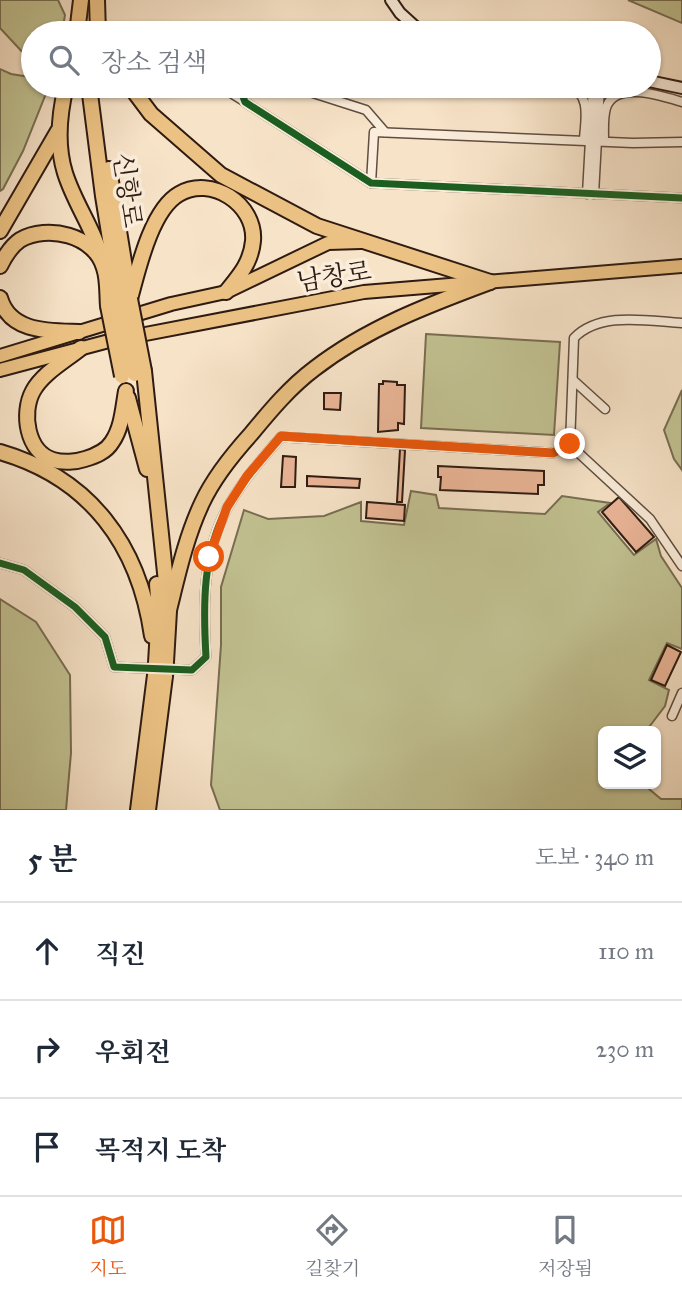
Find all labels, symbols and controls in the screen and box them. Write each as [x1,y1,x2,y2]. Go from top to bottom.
search box [21,21,661,98]
icon: search [45,41,83,79]
text: 장소 검색 [101,46,207,78]
street label: 신항로 [107,150,149,230]
street label: 남창로 [294,254,374,298]
route end [554,428,585,459]
route start [193,541,224,572]
map controls [598,726,661,789]
button: layers [598,726,661,789]
text: 5 분 [28,841,77,877]
text: 도보 · 340 m [535,843,654,871]
icon: ahead [28,932,66,970]
text: 110 m [598,937,654,965]
text: 직진 [95,938,145,970]
icon: right [28,1030,66,1068]
text: 230 m [596,1035,654,1063]
text: 우회전 [95,1036,170,1068]
icon: arrive [28,1128,66,1166]
text: 목적지 도착 [95,1134,226,1166]
tab: 지도 [89,1211,127,1280]
tab: 길찾기 [305,1211,360,1280]
tab: 저장됨 [538,1211,593,1280]

